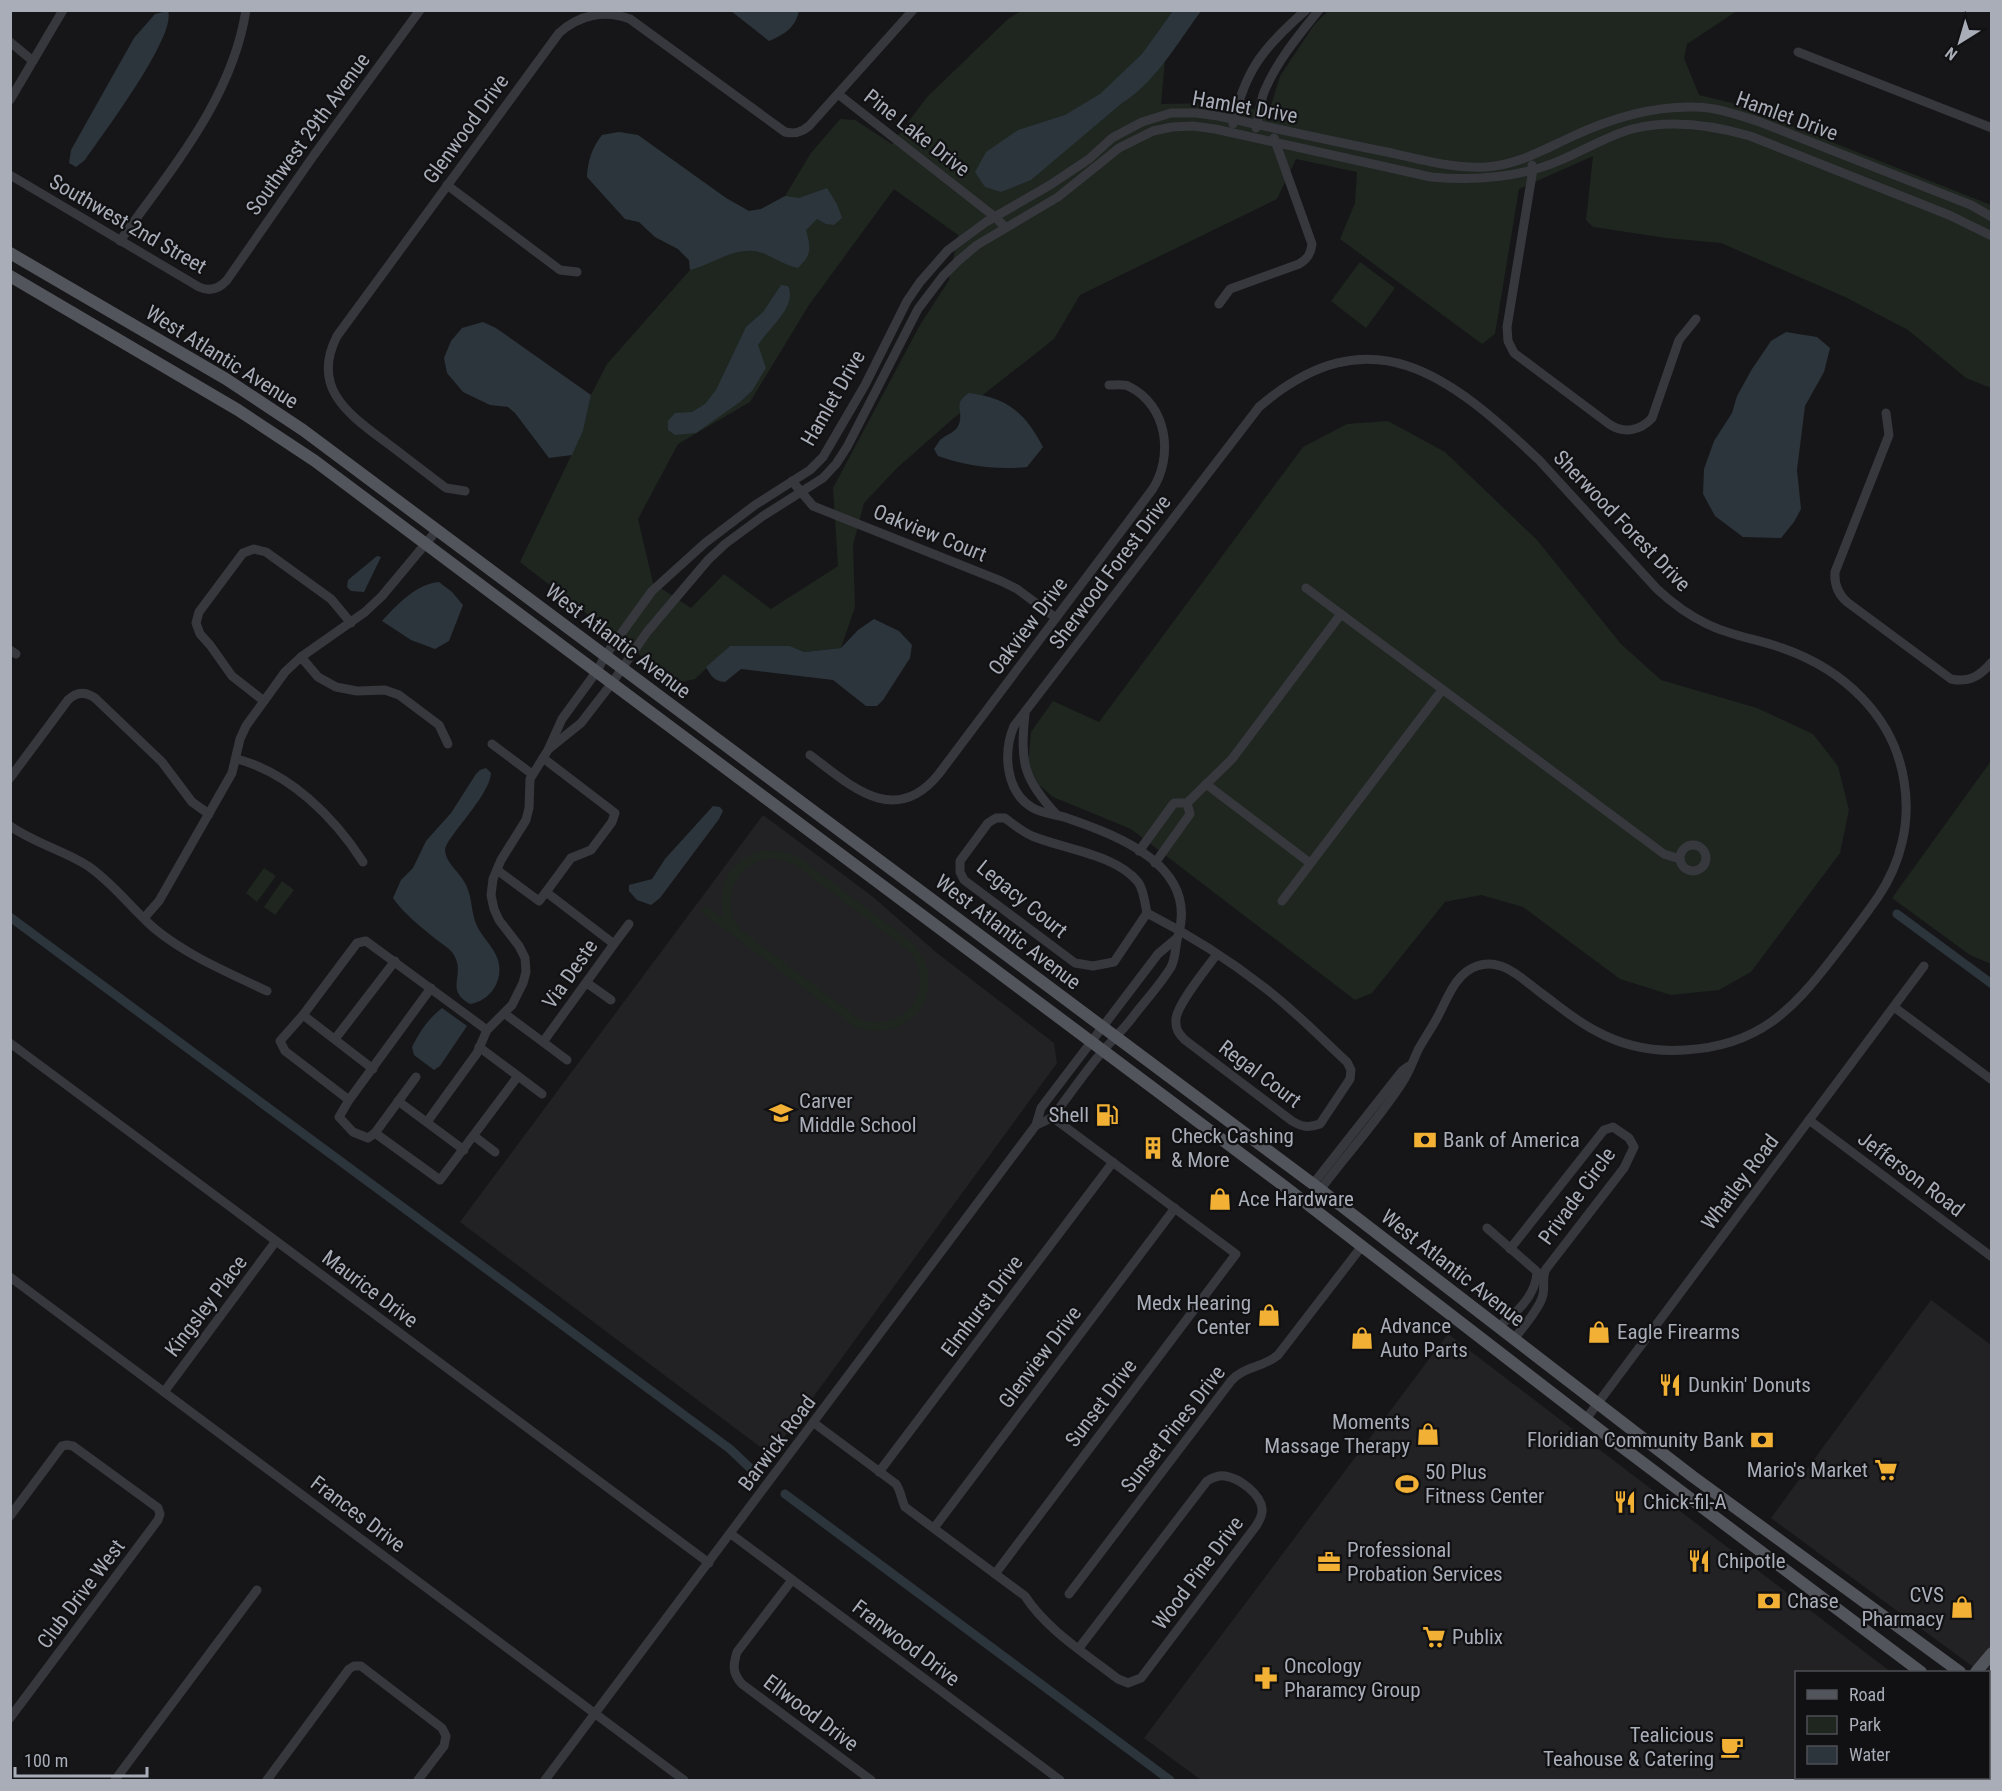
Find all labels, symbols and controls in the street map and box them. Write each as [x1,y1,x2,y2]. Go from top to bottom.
north arrow [1930,12,1990,72]
text: N [1942,43,1961,64]
street label: Southwest 29th Avenue [241,48,375,220]
street label: Glenwood Drive [418,70,514,188]
street label: Pine Lake Drive [860,84,975,182]
street label: Hamlet Drive [1190,86,1300,128]
street label: Hamlet Drive [1733,87,1841,146]
street label: Southwest 2nd Street [45,169,211,279]
street label: West Atlantic Avenue [141,300,303,414]
street label: Hamlet Drive [796,346,870,450]
street label: Sherwood Forest Drive [1549,446,1695,596]
street label: Sherwood Forest Drive [1044,490,1176,654]
street label: Oakview Court [870,499,990,567]
street label: Oakview Drive [983,572,1073,680]
street label: West Atlantic Avenue [541,579,695,703]
street label: Legacy Court [972,855,1072,943]
street label: West Atlantic Avenue [931,870,1085,994]
street label: Via Deste [538,935,603,1013]
street label: Regal Court [1214,1035,1306,1113]
place label: Carver Middle School [799,1089,917,1137]
school or university icon: Carver Middle School [768,1100,794,1126]
fuel station icon: Shell [1094,1102,1120,1128]
place label: Shell [1048,1103,1089,1127]
place label: Check Cashing & More [1171,1124,1294,1172]
street label: Jefferson Road [1853,1126,1969,1222]
bank icon: Bank of America [1412,1127,1438,1153]
place label: Bank of America [1443,1128,1580,1152]
street label: Whatley Road [1697,1130,1783,1234]
building icon: Check Cashing & More [1140,1135,1166,1161]
street label: Privade Circle [1534,1143,1620,1249]
shop icon: Ace Hardware [1207,1186,1233,1212]
place label: Ace Hardware [1238,1187,1354,1211]
street label: West Atlantic Avenue [1377,1205,1530,1332]
street label: Maurice Drive [317,1245,423,1333]
street label: Kingsley Place [160,1251,252,1361]
street label: Elmhurst Drive [936,1251,1028,1361]
place label: Medx Hearing Center [1136,1291,1251,1339]
street label: Glenview Drive [994,1301,1086,1413]
shop icon: Medx Hearing Center [1256,1302,1282,1328]
place label: Advance Auto Parts [1380,1314,1468,1362]
shop icon: Eagle Firearms [1586,1319,1612,1345]
place label: Eagle Firearms [1617,1320,1740,1344]
shop icon: Advance Auto Parts [1349,1325,1375,1351]
street label: Sunset Drive [1060,1354,1142,1452]
street label: Sunset Pines Drive [1116,1361,1230,1497]
restaurant icon: Dunkin' Donuts [1657,1372,1683,1398]
place label: Dunkin' Donuts [1688,1373,1811,1397]
street label: Barwick Road [733,1391,821,1495]
place label: Moments Massage Therapy [1264,1410,1410,1458]
shop icon: Moments Massage Therapy [1415,1421,1441,1447]
bank icon: Floridian Community Bank [1749,1427,1775,1453]
place label: Floridian Community Bank [1527,1428,1745,1452]
supermarket icon: Mario's Market [1873,1457,1899,1483]
place label: Mario's Market [1747,1458,1868,1482]
place label: 50 Plus Fitness Center [1425,1460,1545,1508]
street label: Frances Drive [306,1471,410,1557]
sports icon: 50 Plus Fitness Center [1394,1471,1420,1497]
restaurant icon: Chick-fil-A [1612,1489,1638,1515]
place label: Chick-fil-A [1643,1490,1727,1514]
street label: Wood Pine Drive [1148,1512,1248,1634]
street label: Club Drive West [32,1535,130,1653]
place label: Professional Probation Services [1347,1538,1503,1586]
restaurant icon: Chipotle [1686,1548,1712,1574]
office icon: Professional Probation Services [1316,1549,1342,1575]
place label: Chipotle [1717,1549,1786,1573]
place label: CVS Pharmacy [1861,1583,1944,1631]
bank icon: Chase [1756,1588,1782,1614]
place label: Chase [1787,1589,1839,1613]
shop icon: CVS Pharmacy [1949,1594,1975,1620]
street label: Franwood Drive [848,1595,964,1691]
supermarket icon: Publix [1421,1624,1447,1650]
place label: Publix [1452,1625,1503,1649]
place label: Oncology Pharamcy Group [1284,1654,1421,1702]
pharmacy icon: Oncology Pharamcy Group [1253,1665,1279,1691]
street label: Ellwood Drive [759,1670,863,1756]
legend [1795,1671,1990,1779]
text: Road [1849,1684,1885,1705]
text: Park [1849,1714,1881,1735]
place label: Tealicious Teahouse & Catering [1543,1723,1714,1771]
cafe icon: Tealicious Teahouse & Catering [1719,1734,1745,1760]
scale bar [15,1740,147,1778]
text: Water [1849,1744,1891,1765]
text: 100 m [24,1750,68,1771]

